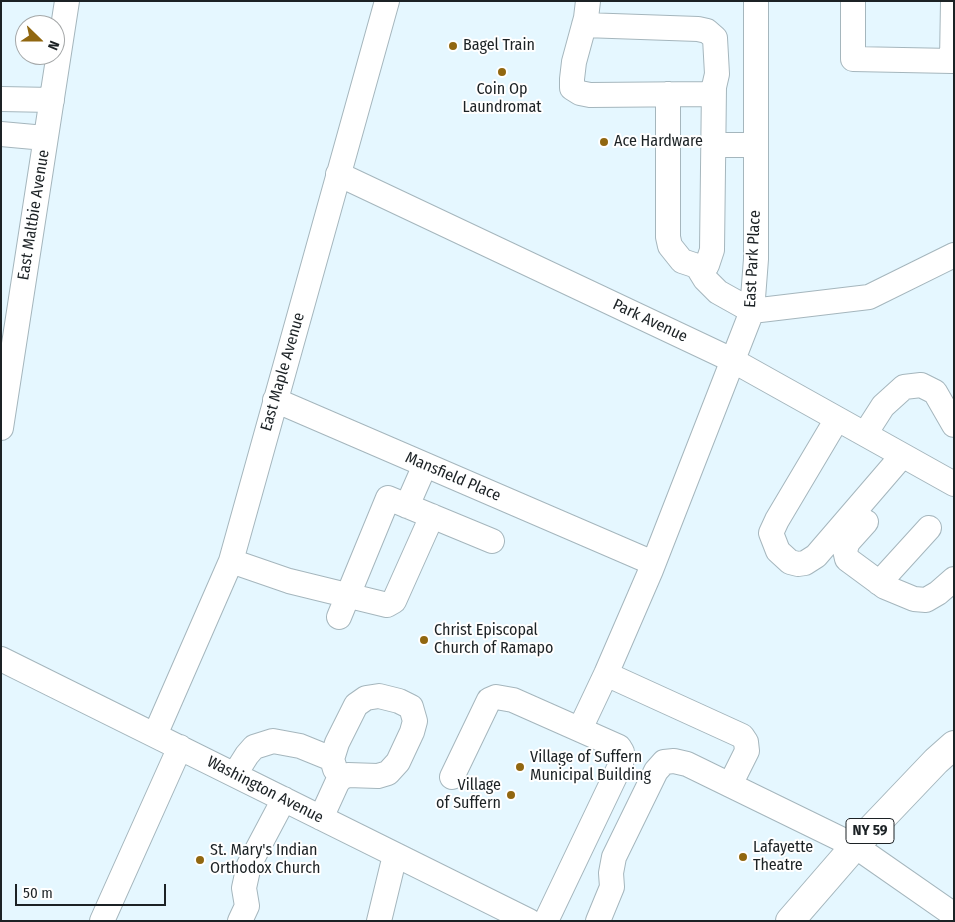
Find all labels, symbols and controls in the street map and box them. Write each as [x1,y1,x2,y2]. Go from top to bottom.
north arrow [15,15,65,65]
place label: Bagel Train [463,36,535,56]
text: N [44,38,63,52]
marker: Bagel Train [447,40,459,52]
marker: Coin Op Laundromat [496,66,508,78]
place label: Coin Op Laundromat [462,80,542,118]
place label: Ace Hardware [614,132,703,152]
marker: Ace Hardware [598,136,610,148]
street label: East Maltbie Avenue [14,148,54,282]
street label: East Park Place [741,210,765,308]
street label: Park Avenue [610,295,690,347]
street label: East Maple Avenue [257,310,309,434]
street label: Mansfield Place [402,448,504,506]
place label: Christ Episcopal Church of Ramapo [434,621,553,659]
marker: Christ Episcopal Church of Ramapo [418,634,430,646]
place label: Village of Suffern Municipal Building [530,748,651,786]
street label: Washington Avenue [204,752,326,828]
marker: Village of Suffern Municipal Building [514,761,526,773]
place label: Village of Suffern [436,776,501,814]
marker: Village of Suffern [505,789,517,801]
road number: NY 59 [846,818,894,844]
place label: Lafayette Theatre [753,838,813,876]
place label: St. Mary's Indian Orthodox Church [210,841,321,879]
marker: Lafayette Theatre [737,851,749,863]
marker: St. Mary's Indian Orthodox Church [194,854,206,866]
scale bar [18,874,169,906]
text: 50 m [23,884,53,902]

